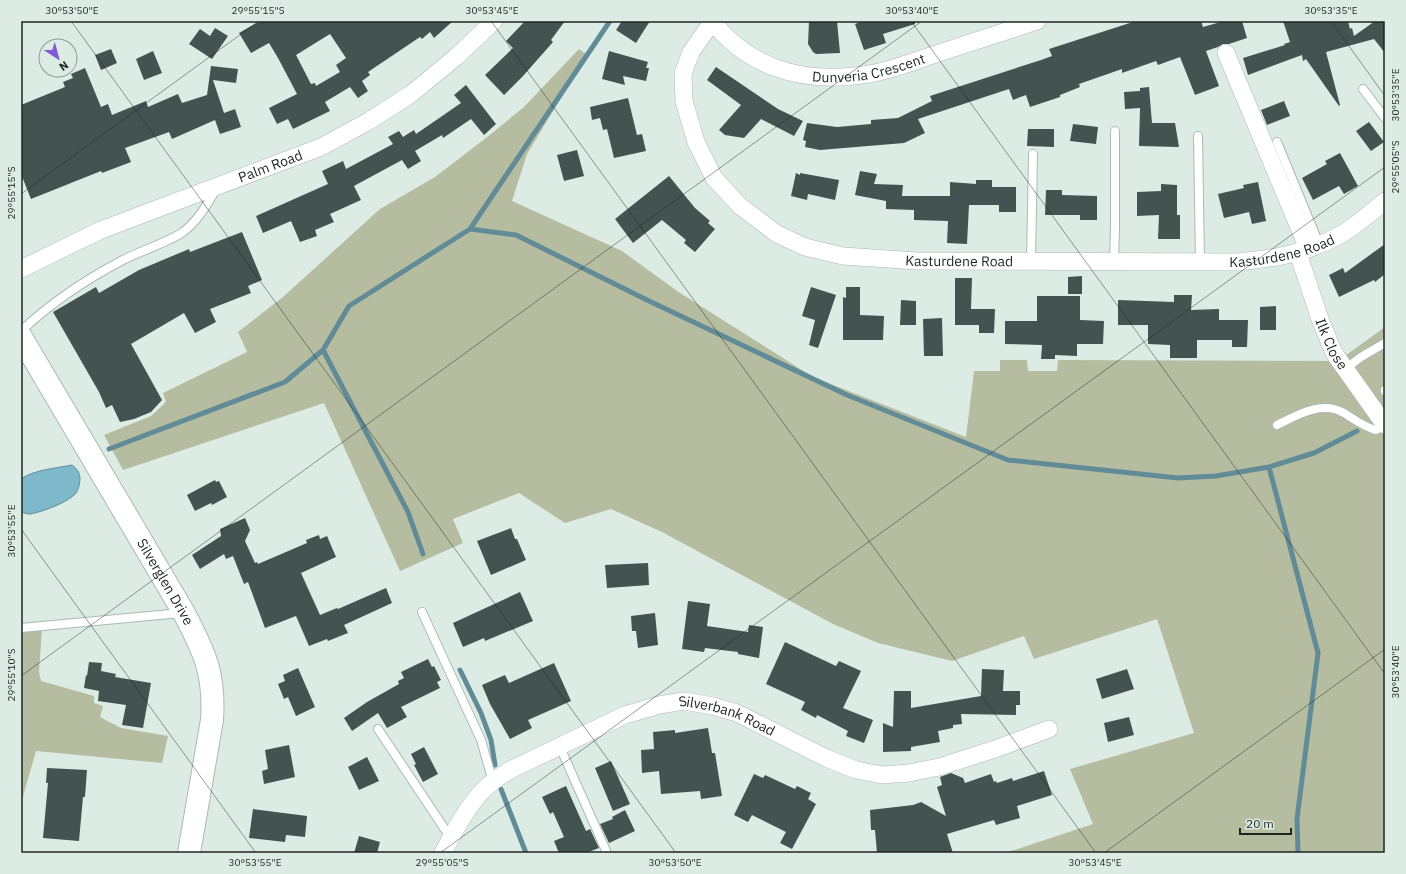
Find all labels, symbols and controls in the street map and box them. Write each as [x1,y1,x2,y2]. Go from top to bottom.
text: 30°53'50"E [45,4,99,17]
text: 29°55'15"S [231,4,285,17]
text: 30°53'45"E [465,4,519,17]
text: 30°53'40"E [885,4,939,17]
text: 30°53'35"E [1304,4,1358,17]
north arrow [38,38,78,78]
street label: Dunveria Crescent [811,49,928,86]
text: N [57,58,71,74]
text: 30°53'35"E [1389,68,1402,122]
text: 29°55'05"S [1389,140,1402,194]
street label: Palm Road [236,146,305,186]
text: 29°55'15"S [5,166,18,220]
street label: Kasturdene Road [1229,230,1338,271]
street label: Kasturdene Road [905,251,1013,270]
street label: Ilk Close [1311,316,1352,373]
text: 30°53'55"E [5,504,18,558]
street label: Silverglen Drive [133,535,198,628]
text: 30°53'40"E [1389,645,1402,699]
text: 29°55'10"S [5,648,18,702]
street label: Silverbank Road [677,692,778,740]
scale bar [1240,810,1291,836]
text: 20 m [1246,816,1274,831]
text: 30°53'55"E [228,856,282,869]
text: 29°55'05"S [415,856,469,869]
text: 30°53'50"E [648,856,702,869]
text: 30°53'45"E [1068,856,1122,869]

